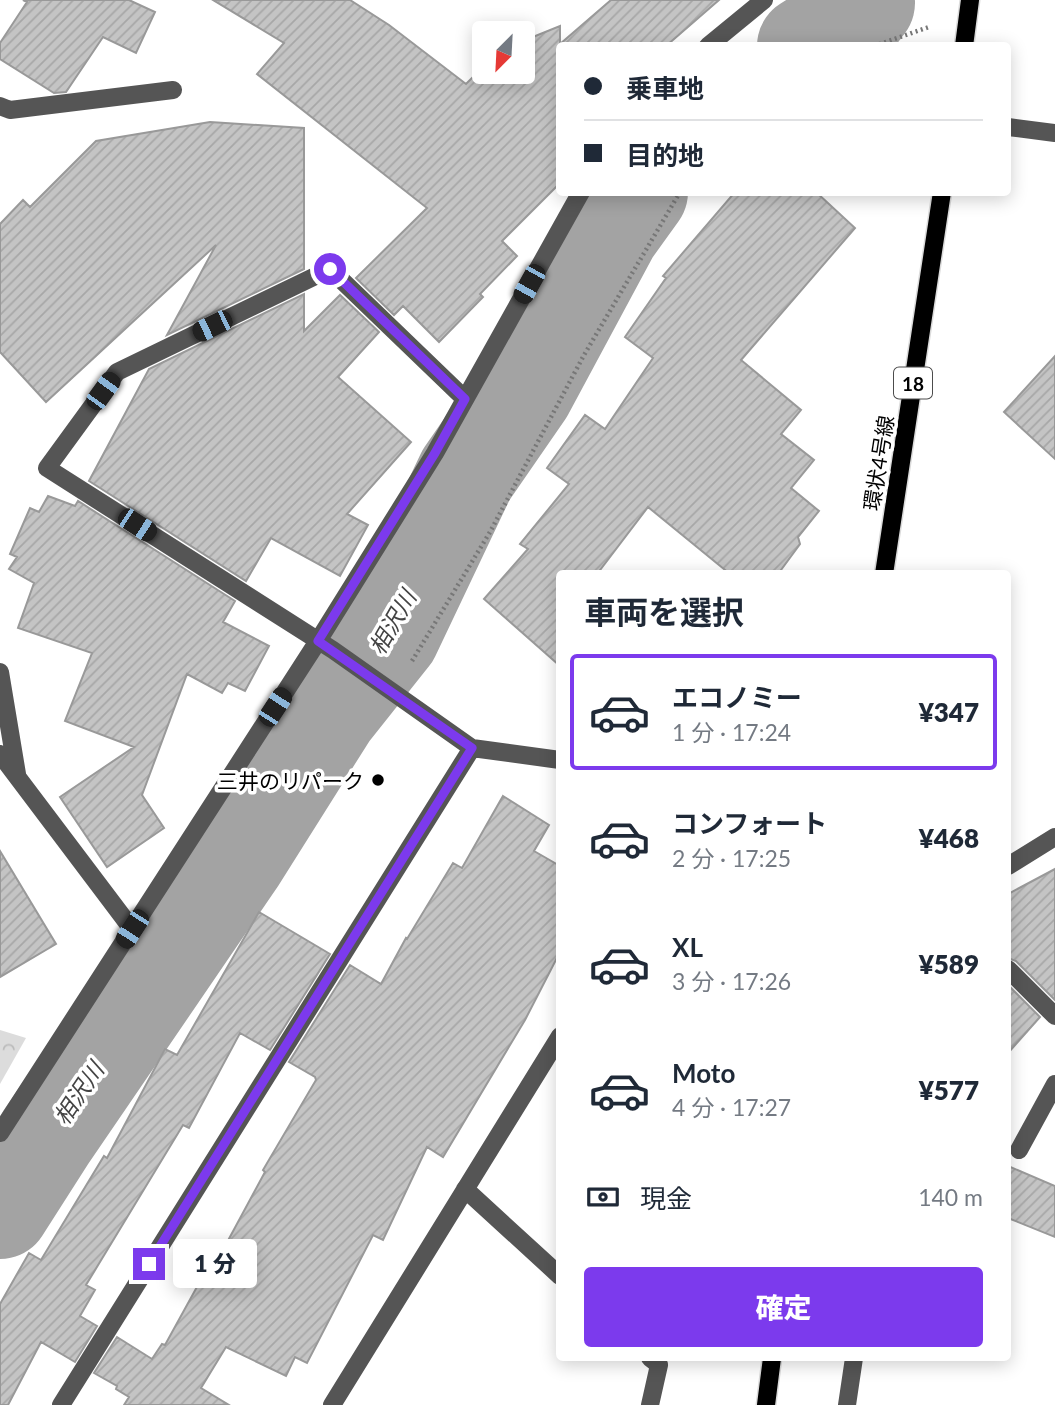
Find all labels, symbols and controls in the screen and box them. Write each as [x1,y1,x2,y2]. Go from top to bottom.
north arrow [472,21,536,84]
map controls [472,21,535,84]
text: 乗車地 [626,72,704,104]
text: 目的地 [626,139,704,171]
route start [314,253,346,285]
car [510,261,549,307]
car [189,307,236,345]
car [83,368,124,414]
road number: 18 [894,368,932,398]
street label: 環状4号線 [858,414,898,512]
car [114,505,161,545]
water label: 相沢川 [363,583,423,659]
text: 車両を選択 [584,592,744,631]
icon: car [588,681,651,744]
text: エコノミー [672,681,802,713]
car [255,684,296,730]
text: ¥347 [919,696,979,728]
text: 1 分 · 17:24 [672,718,791,746]
place label: 三井のリパーク [217,768,364,793]
marker: 三井のリパーク [370,772,386,788]
icon: car [588,807,651,870]
text: コンフォート [672,807,827,839]
text: ¥468 [919,822,979,854]
text: 2 分 · 17:25 [672,844,791,872]
car [112,906,153,952]
text: XL [672,931,703,963]
icon: car [588,933,651,996]
text: ¥589 [919,948,979,980]
text: 3 分 · 17:26 [672,967,791,995]
water label: 相沢川 [47,1054,111,1129]
text: Moto [672,1057,735,1089]
icon: car [588,1059,651,1122]
text: ¥577 [919,1074,979,1106]
text: 4 分 · 17:27 [672,1093,791,1121]
icon: cash [584,1178,622,1216]
text: 現金 [640,1182,692,1214]
text: 140 m [918,1183,983,1211]
callout: 1 分 [174,1240,258,1288]
route end [133,1248,165,1280]
text: 1 分 [194,1249,236,1277]
button: 確定 [584,1267,983,1347]

